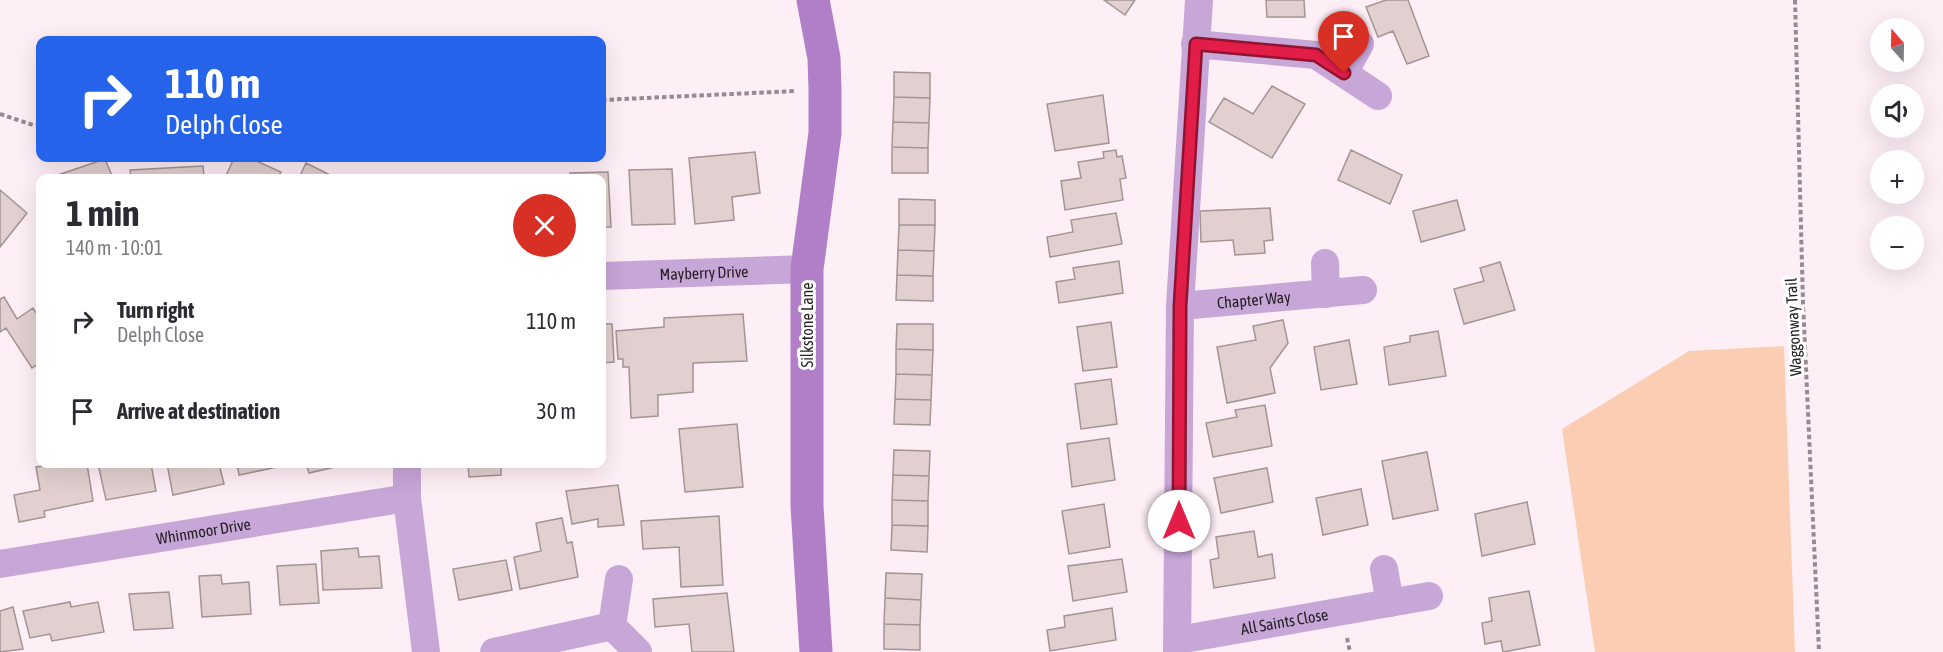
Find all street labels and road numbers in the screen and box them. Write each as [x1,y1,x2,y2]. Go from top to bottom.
street label: Mayberry Drive [659,262,749,283]
street label: Waggonway Trail [1781,277,1806,377]
street label: Silkstone Lane [798,282,816,368]
street label: Chapter Way [1216,287,1292,312]
street label: Whinmoor Drive [155,515,252,548]
street label: All Saints Close [1239,605,1329,638]

